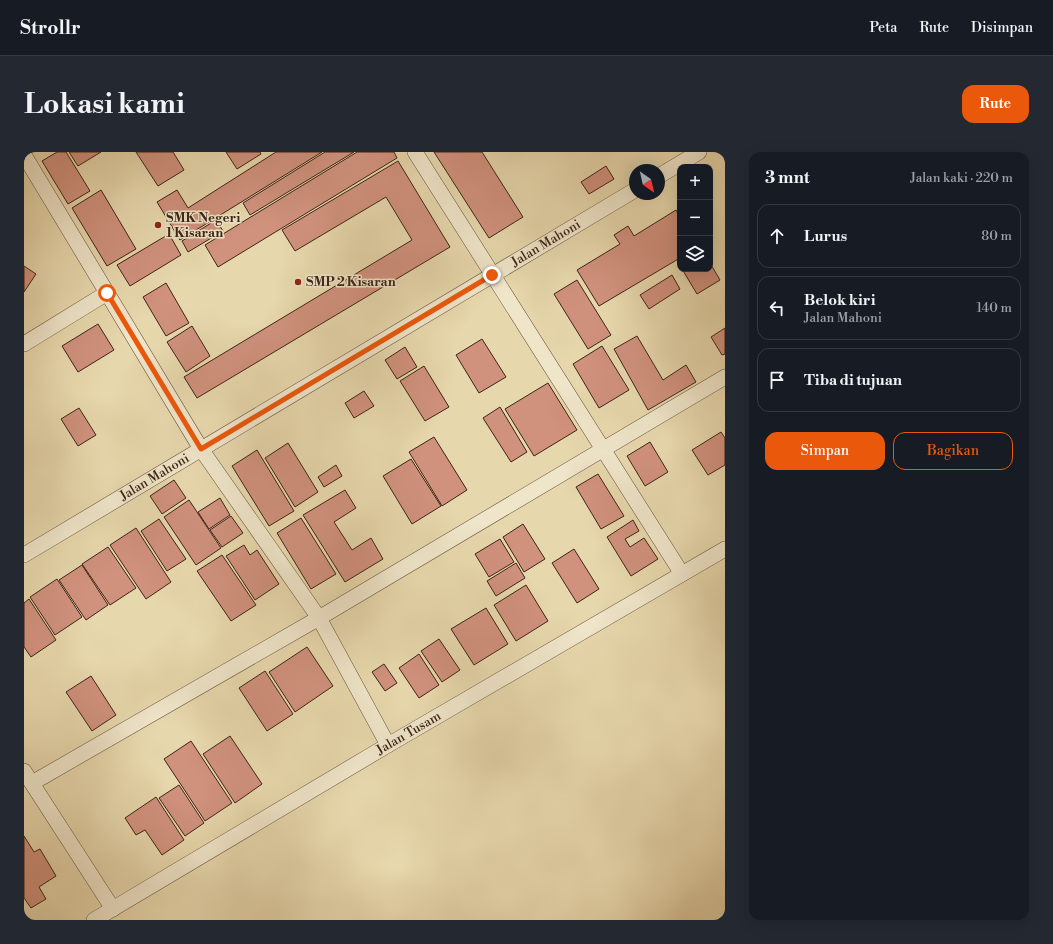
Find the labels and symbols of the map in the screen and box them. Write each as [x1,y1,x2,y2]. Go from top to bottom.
north arrow [629,164,665,200]
place label: SMK Negeri 1 Kisaran [166,210,240,241]
street label: Jalan Mahoni [507,216,584,271]
marker: SMK Negeri 1 Kisaran [153,220,163,230]
route end [483,266,501,284]
place label: SMP 2 Kisaran [306,274,396,290]
marker: SMP 2 Kisaran [293,277,303,287]
route start [98,284,116,302]
street label: Jalan Mahoni [116,450,192,504]
street label: Jalan Tusam [373,708,444,759]

